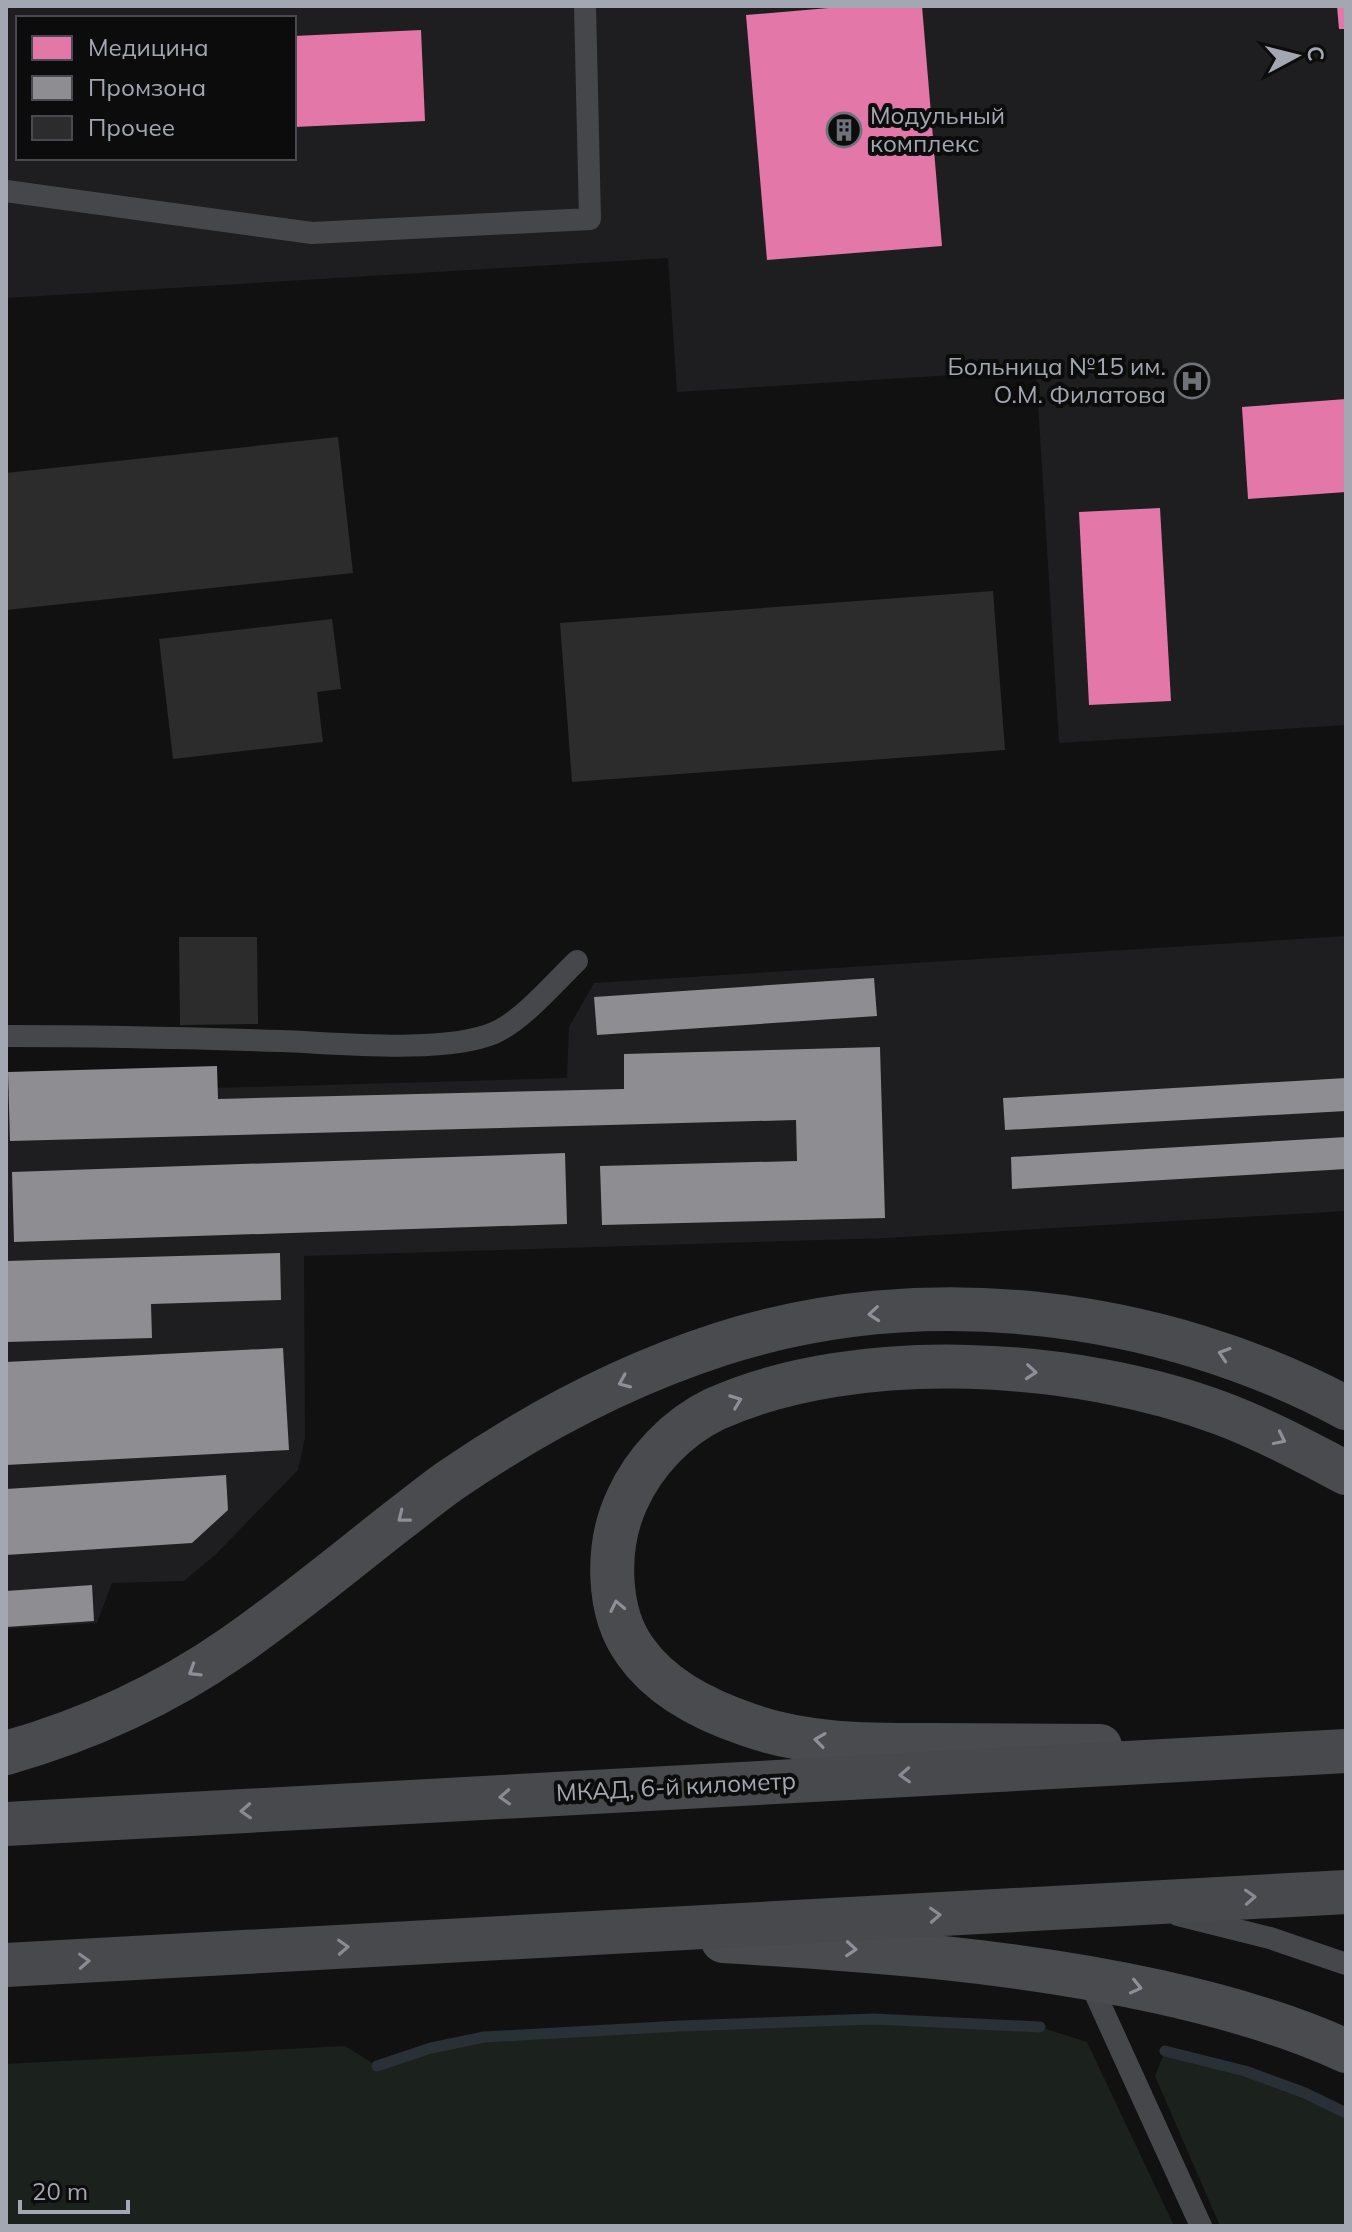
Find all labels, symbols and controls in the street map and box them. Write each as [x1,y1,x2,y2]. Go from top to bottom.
legend [16,16,296,160]
north arrow [1256,16,1336,96]
text: Медицина [88,32,209,62]
text: С [1301,44,1331,63]
text: Промзона [88,72,206,102]
place label: Модульный комплекс [870,100,1005,158]
building icon: Модульный комплекс [825,111,863,149]
text: Прочее [88,112,175,142]
place label: Больница №15 им. О.М. Филатова [948,351,1166,409]
hospital icon: Больница №15 им. О.М. Филатова [1173,362,1211,400]
one-way arrow [867,1305,880,1322]
one-way arrow [1217,1347,1231,1363]
one-way arrow [1025,1363,1038,1380]
one-way arrow [618,1373,632,1389]
one-way arrow [728,1394,742,1411]
one-way arrow [1272,1429,1287,1445]
one-way arrow [398,1507,412,1522]
one-way arrow [610,1600,627,1613]
one-way arrow [188,1662,203,1677]
one-way arrow [813,1732,827,1749]
street label: МКАД, 6-й километр [555,1765,797,1807]
one-way arrow [898,1766,911,1783]
one-way arrow [498,1788,511,1805]
one-way arrow [239,1802,252,1819]
one-way arrow [1244,1889,1257,1906]
one-way arrow [929,1906,942,1923]
one-way arrow [337,1939,350,1956]
one-way arrow [845,1940,858,1957]
one-way arrow [78,1953,91,1970]
one-way arrow [1129,1978,1142,1995]
scale bar [20,2164,128,2214]
text: 20 m [32,2176,88,2206]

